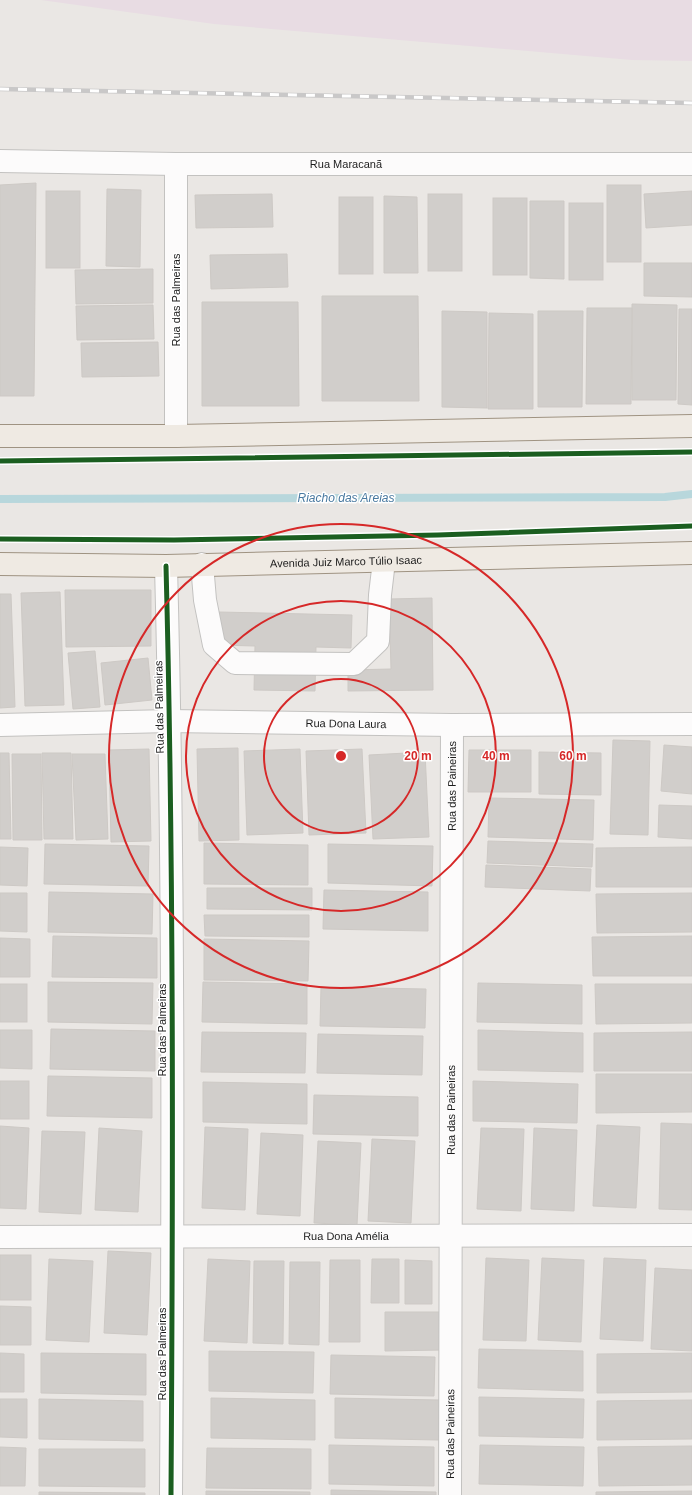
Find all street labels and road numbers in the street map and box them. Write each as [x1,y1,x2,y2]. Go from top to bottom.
street label: Rua Maracanã [310,158,383,170]
street label: Rua das Palmeiras [170,253,182,346]
street label: Avenida Juiz Marco Túlio Isaac [270,554,423,569]
street label: Rua das Palmeiras [152,660,166,754]
street label: Rua Dona Laura [305,717,387,730]
street label: Rua das Paineiras [446,740,458,831]
street label: Rua das Palmeiras [156,983,168,1076]
street label: Rua das Paineiras [445,1064,457,1155]
street label: Rua Dona Amélia [303,1230,390,1242]
street label: Rua das Palmeiras [156,1307,168,1400]
street label: Rua das Paineiras [444,1388,456,1479]

